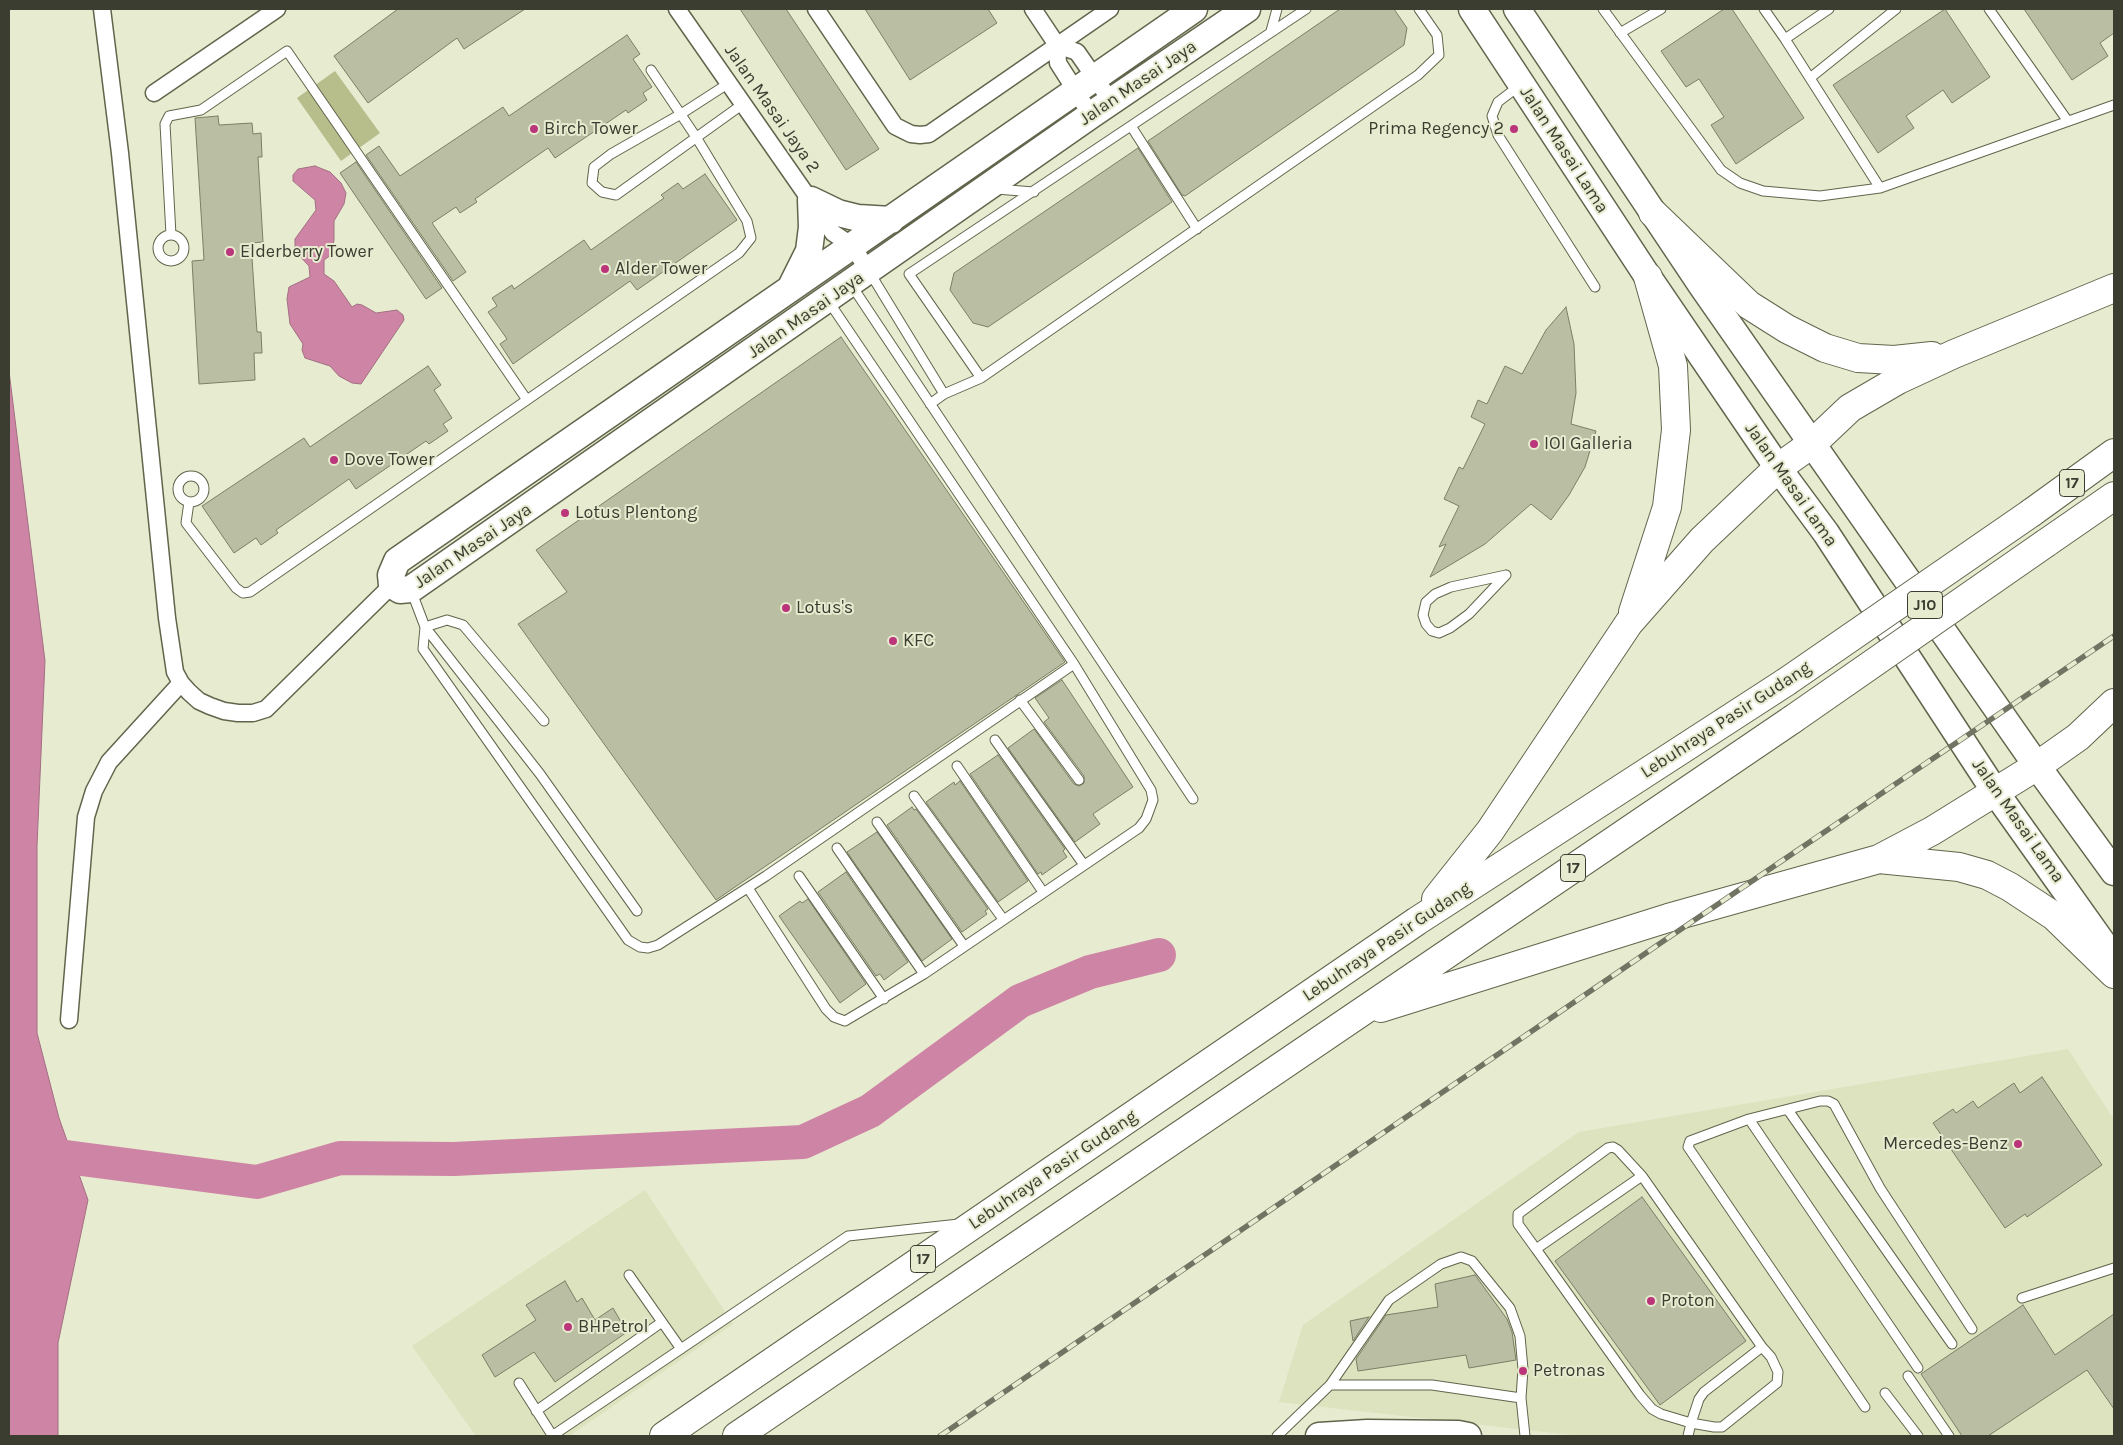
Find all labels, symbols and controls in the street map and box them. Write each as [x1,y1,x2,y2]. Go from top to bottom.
street label: Jalan Masai Jaya [1075,36,1201,130]
street label: Jalan Masai Jaya 2 [720,41,824,177]
street label: Jalan Masai Lama [1515,83,1613,217]
place label: Birch Tower [544,118,638,140]
place label: Prima Regency 2 [1368,118,1504,140]
marker: Birch Tower [528,123,540,135]
marker: Prima Regency 2 [1508,123,1520,135]
place label: Elderberry Tower [240,241,373,263]
marker: Elderberry Tower [224,246,236,258]
place label: Alder Tower [615,258,707,280]
marker: Alder Tower [599,263,611,275]
street label: Jalan Masai Jaya [744,267,868,363]
street label: Jalan Masai Lama [1740,419,1842,551]
place label: IOI Galleria [1544,433,1633,455]
marker: IOI Galleria [1528,438,1540,450]
place label: Dove Tower [344,449,434,471]
marker: Dove Tower [328,454,340,466]
road number: 17 [2060,469,2084,496]
street label: Jalan Masai Jaya [410,499,536,593]
place label: Lotus Plentong [575,502,697,524]
marker: Lotus Plentong [559,507,571,519]
road number: J10 [1908,592,1942,618]
place label: Lotus's [796,597,853,619]
marker: Lotus's [780,602,792,614]
place label: KFC [903,630,934,652]
marker: KFC [887,635,899,647]
street label: Lebuhraya Pasir Gudang [1637,657,1815,783]
street label: Jalan Masai Lama [1967,755,2069,887]
road number: 17 [1560,854,1586,881]
street label: Lebuhraya Pasir Gudang [1299,878,1475,1006]
street label: Lebuhraya Pasir Gudang [965,1106,1141,1234]
place label: Mercedes-Benz [1883,1133,2008,1155]
marker: Mercedes-Benz [2012,1138,2024,1150]
road number: 17 [910,1246,936,1272]
place label: Proton [1661,1290,1715,1312]
marker: Proton [1645,1295,1657,1307]
place label: BHPetrol [578,1316,649,1338]
marker: BHPetrol [562,1321,574,1333]
place label: Petronas [1533,1360,1606,1382]
marker: Petronas [1517,1365,1529,1377]

